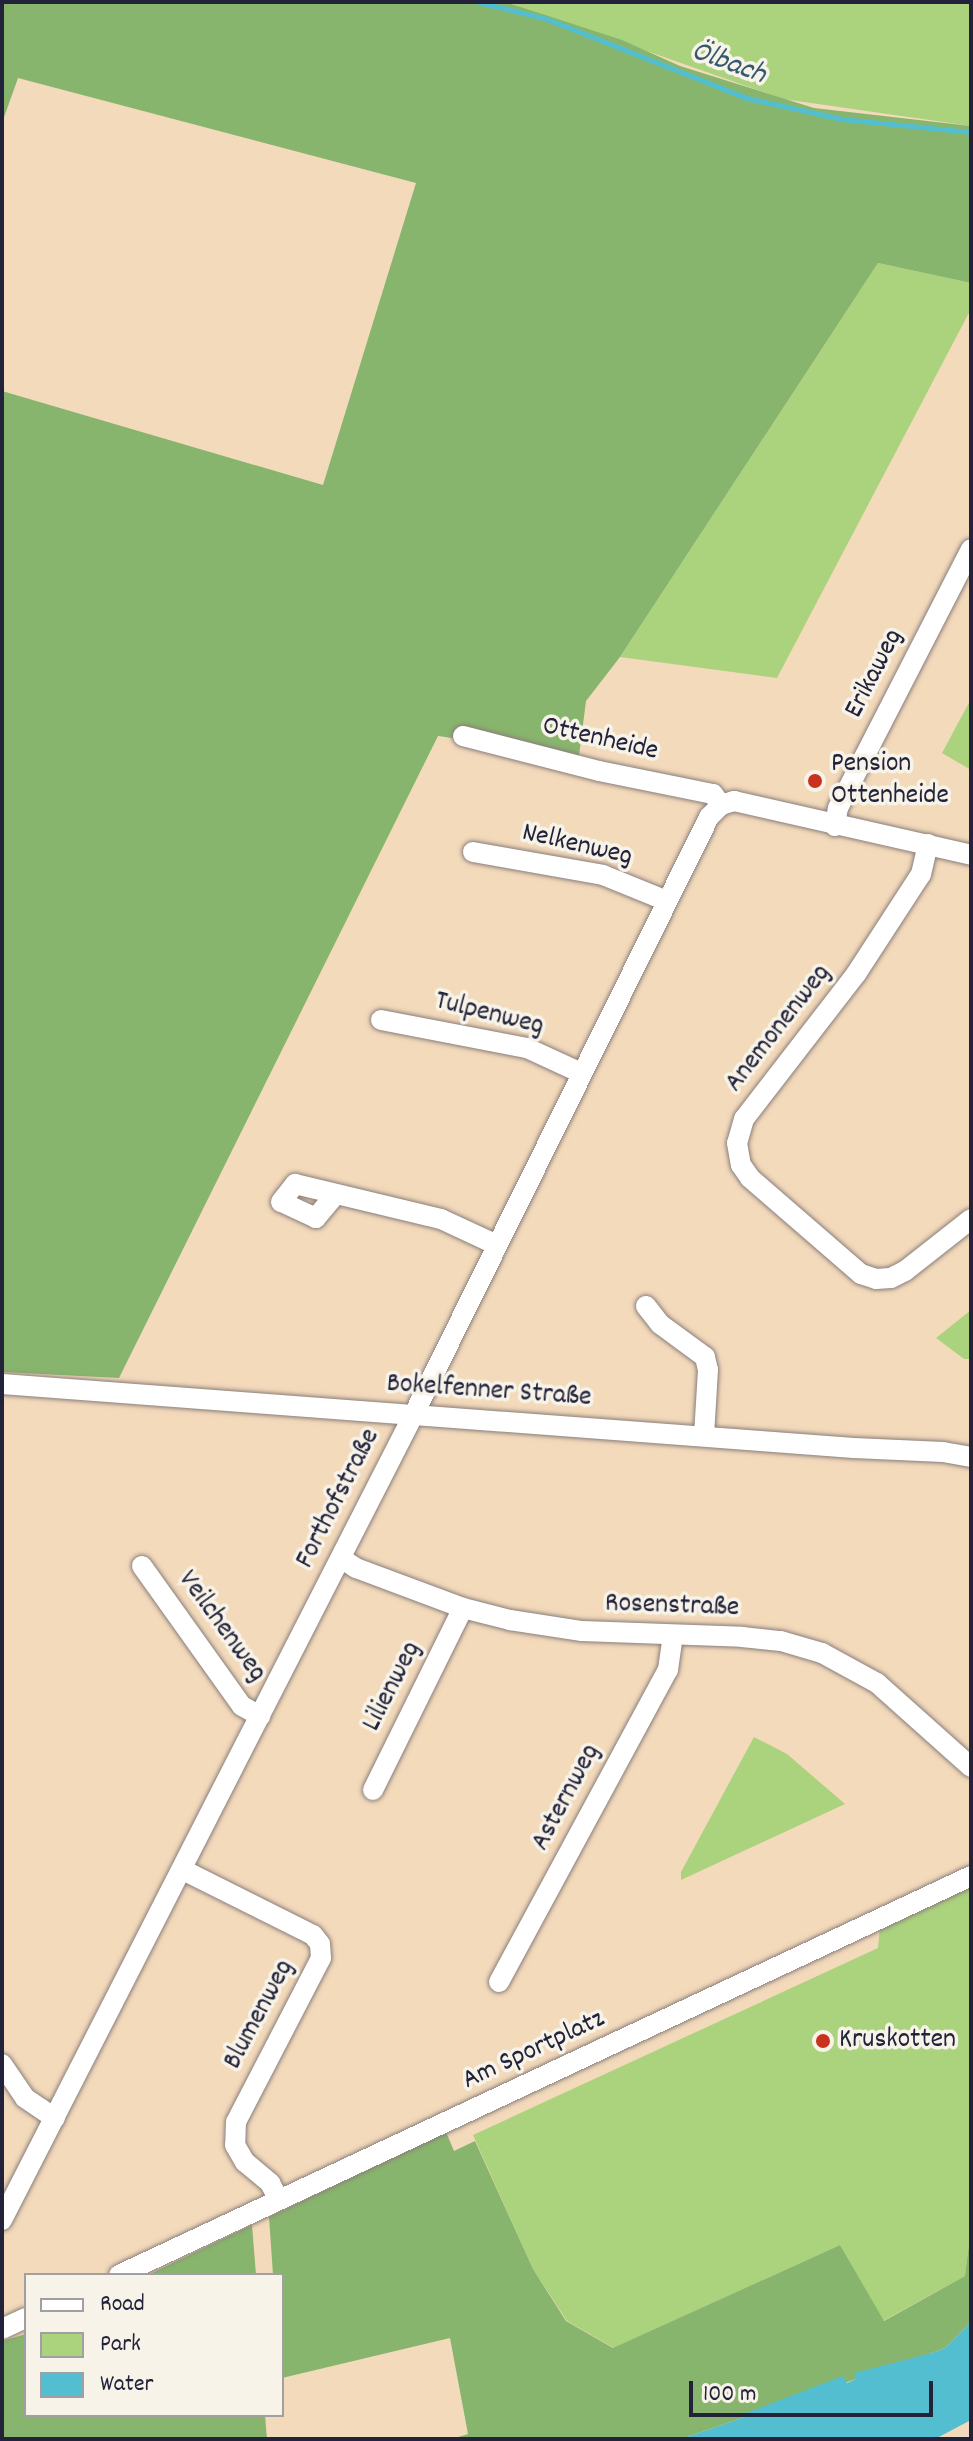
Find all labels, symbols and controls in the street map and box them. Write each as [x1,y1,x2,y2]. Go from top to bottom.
water label: Ölbach [686,35,770,95]
street label: Erikaweg [838,624,912,724]
street label: Ottenheide [539,710,661,770]
place label: Pension Ottenheide [831,748,949,814]
marker: Pension Ottenheide [806,772,824,790]
street label: Nelkenweg [519,817,635,875]
street label: Anemonenweg [719,958,839,1100]
street label: Tulpenweg [431,985,547,1045]
street label: Bokelfenner Straße [385,1368,593,1416]
street label: Forthofstraße [290,1424,388,1574]
street label: Veilchenweg [169,1565,273,1689]
street label: Rosenstraße [604,1588,740,1626]
street label: Lilienweg [356,1636,430,1738]
street label: Asternweg [525,1739,609,1857]
street label: Blumenweg [217,1955,303,2075]
street label: Am Sportplatz [458,2003,610,2099]
place label: Kruskotten [839,2024,956,2058]
marker: Kruskotten [814,2032,832,2050]
legend [24,2273,284,2417]
text: Road [100,2288,145,2322]
text: Park [100,2328,141,2362]
scale bar [693,2365,937,2415]
text: Water [100,2368,153,2402]
text: 100 m [703,2378,756,2412]

